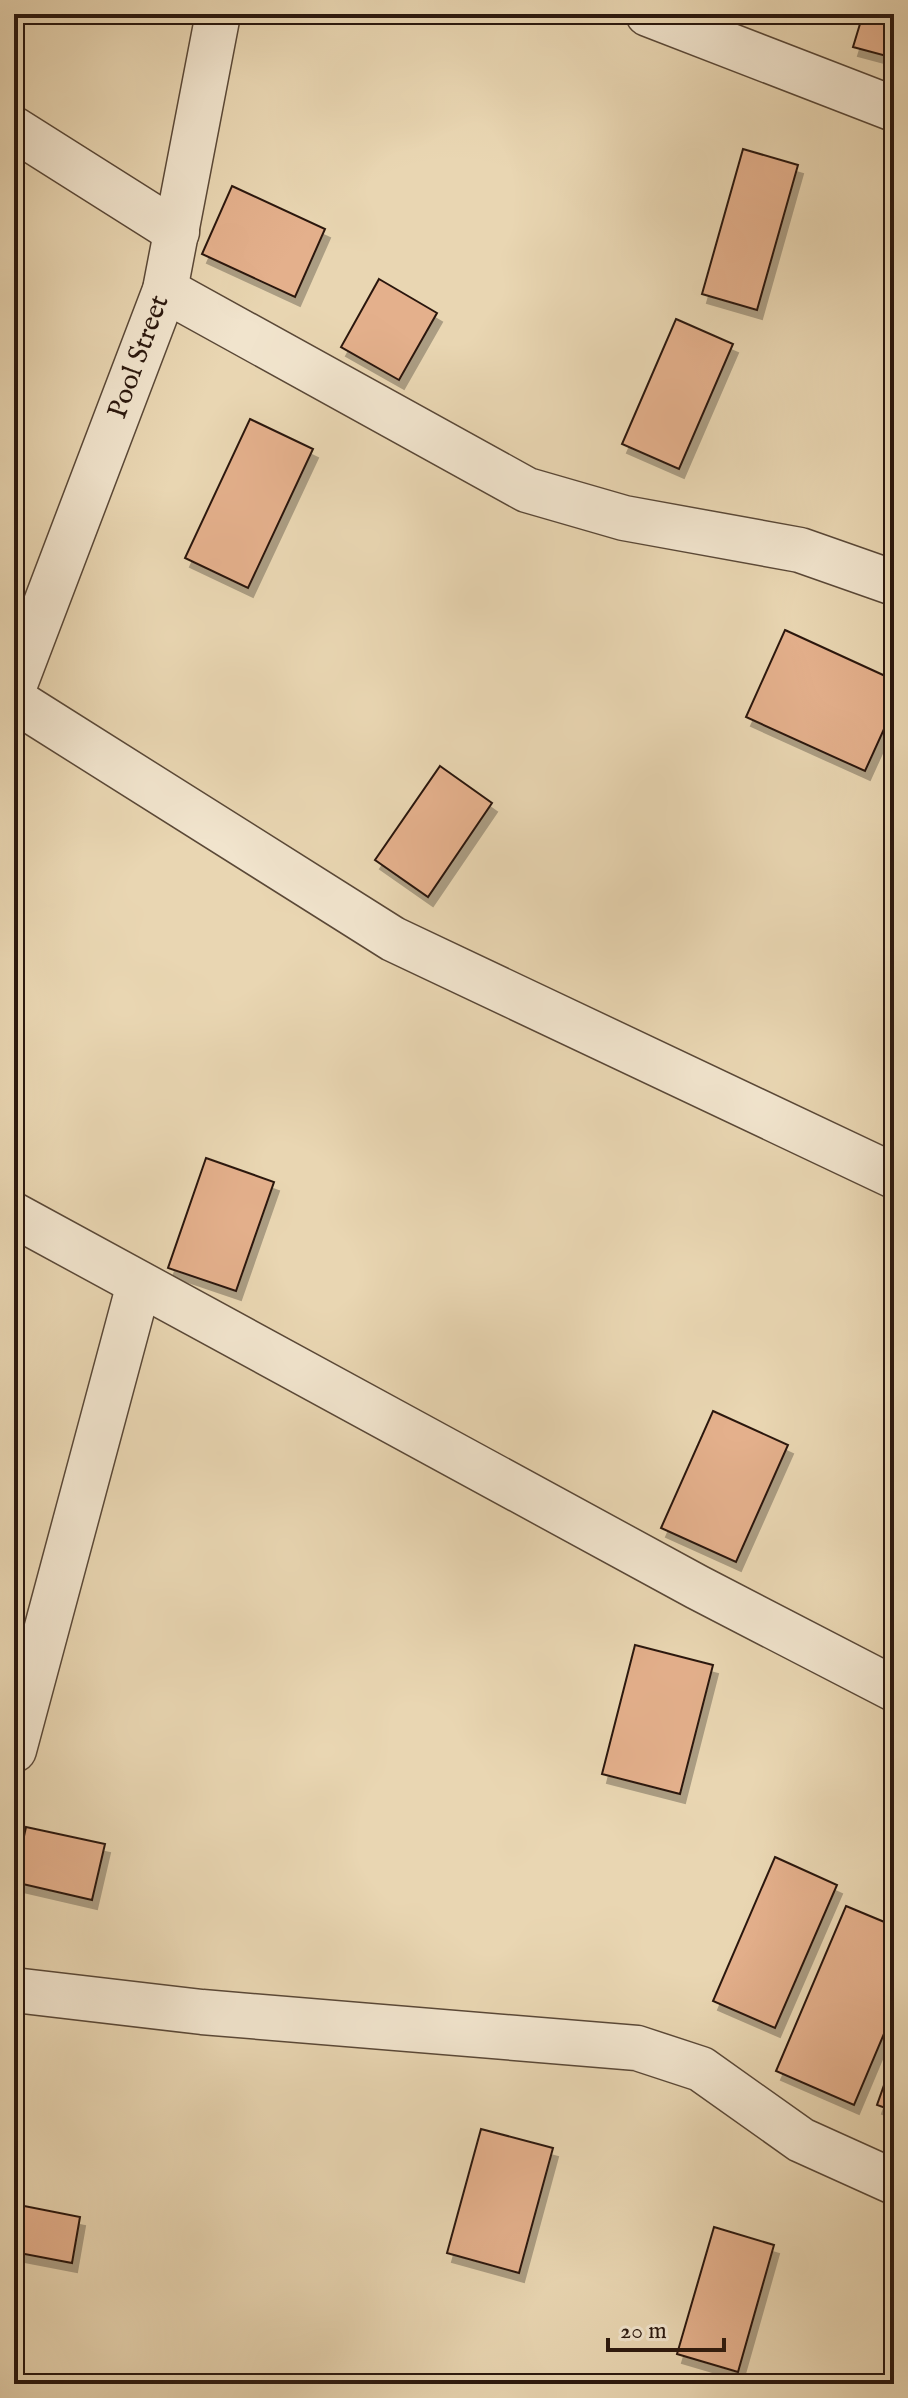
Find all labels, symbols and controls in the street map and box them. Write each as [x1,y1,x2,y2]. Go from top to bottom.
street label: Pool Street [100,290,178,424]
scale bar [608,2302,724,2352]
text: 20 m [620,2316,667,2347]

